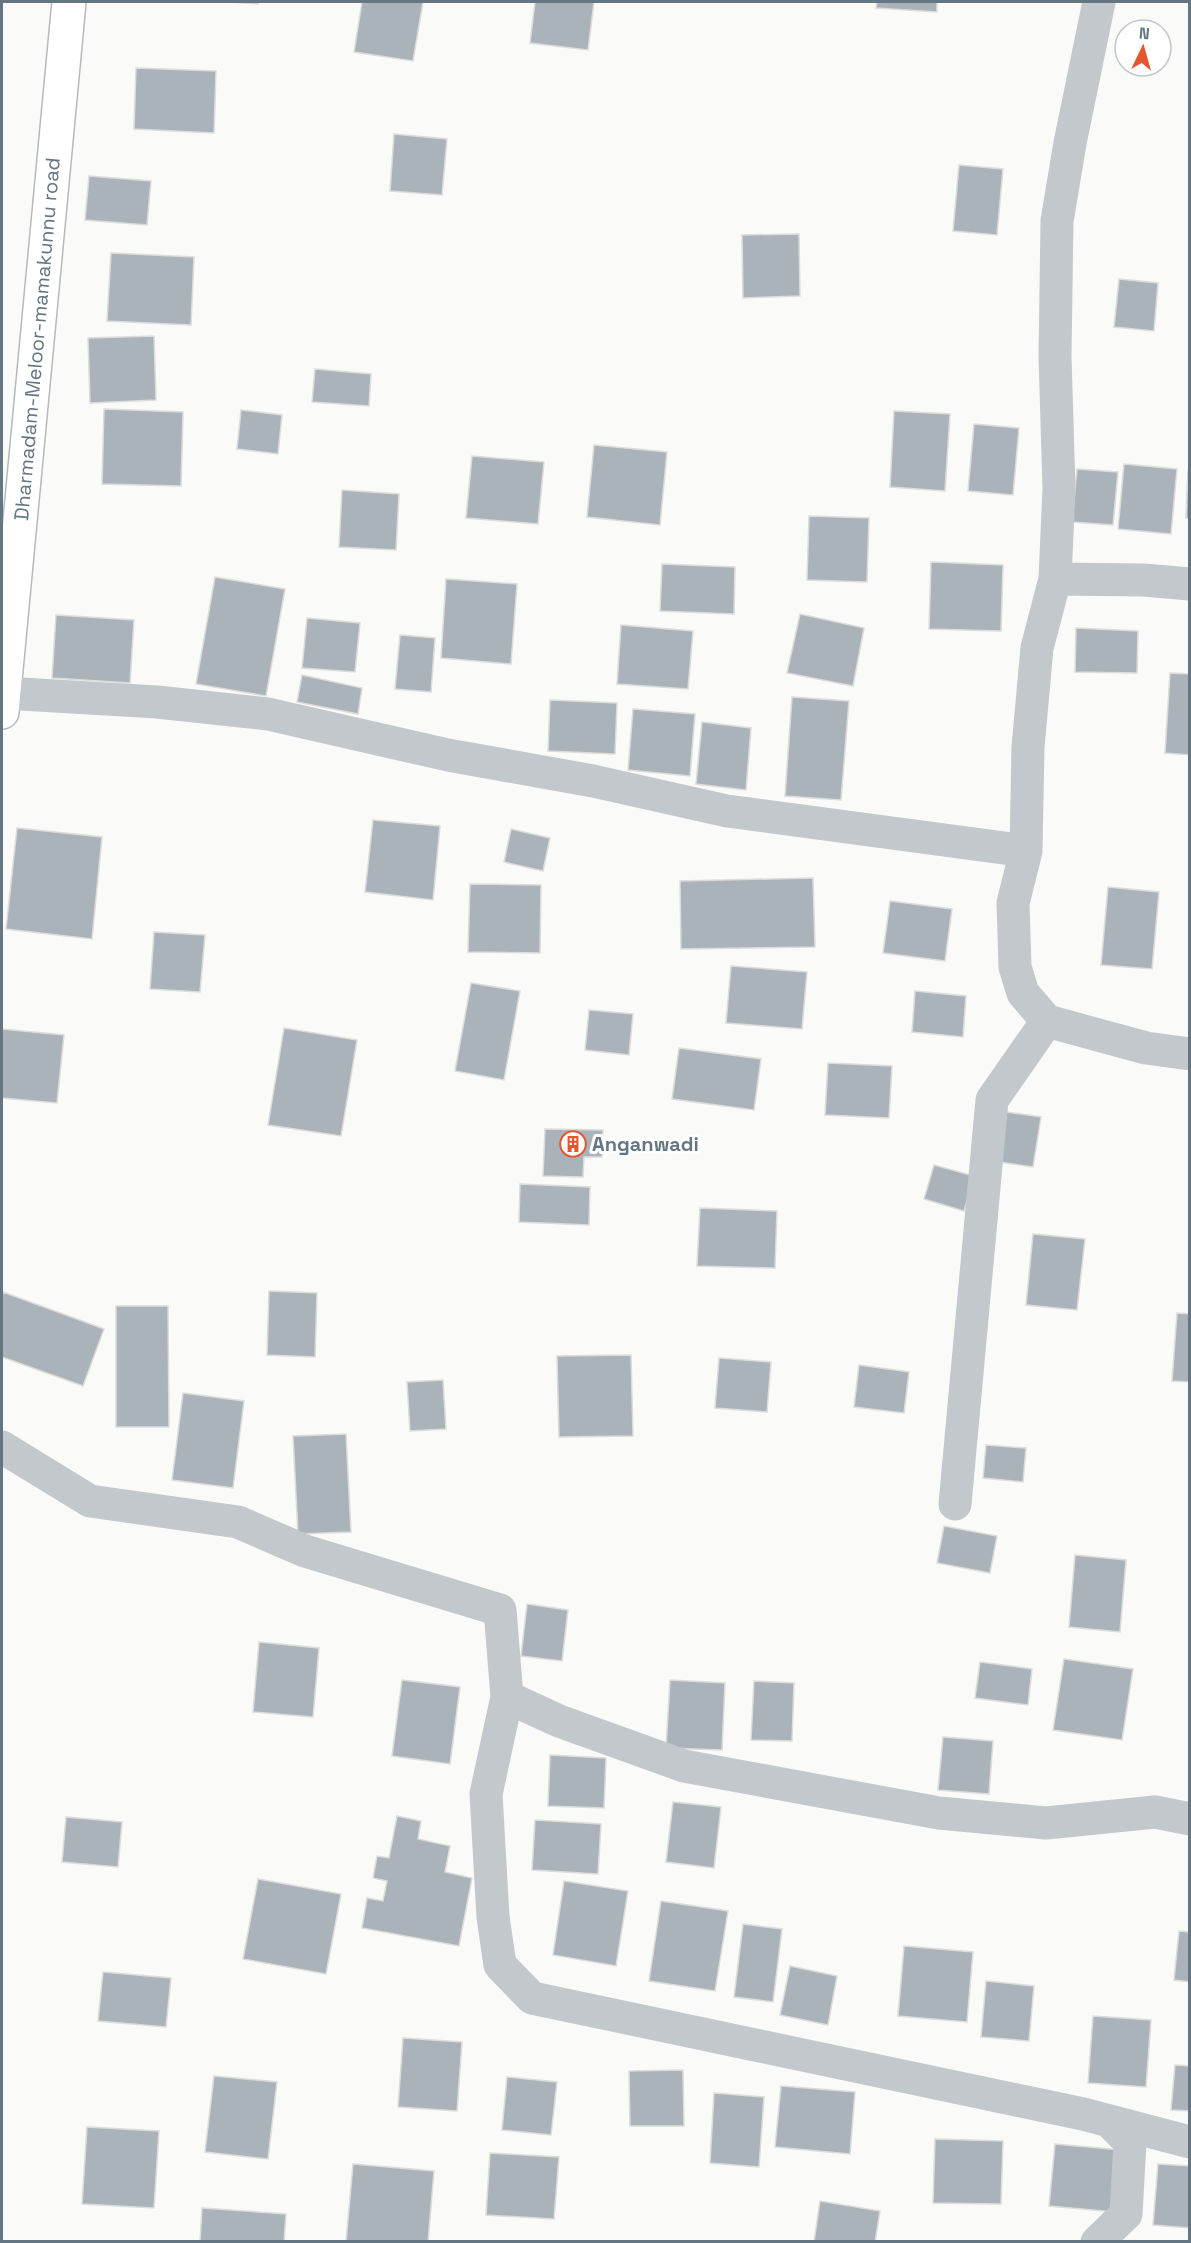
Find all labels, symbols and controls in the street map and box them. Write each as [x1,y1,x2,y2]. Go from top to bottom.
north arrow [1113,18,1173,78]
text: N [1138,23,1151,44]
street label: Dharmadam-Meloor-mamakunnu road [8,156,66,522]
building icon: Anganwadi [558,1129,588,1159]
place label: Anganwadi [592,1131,699,1157]

